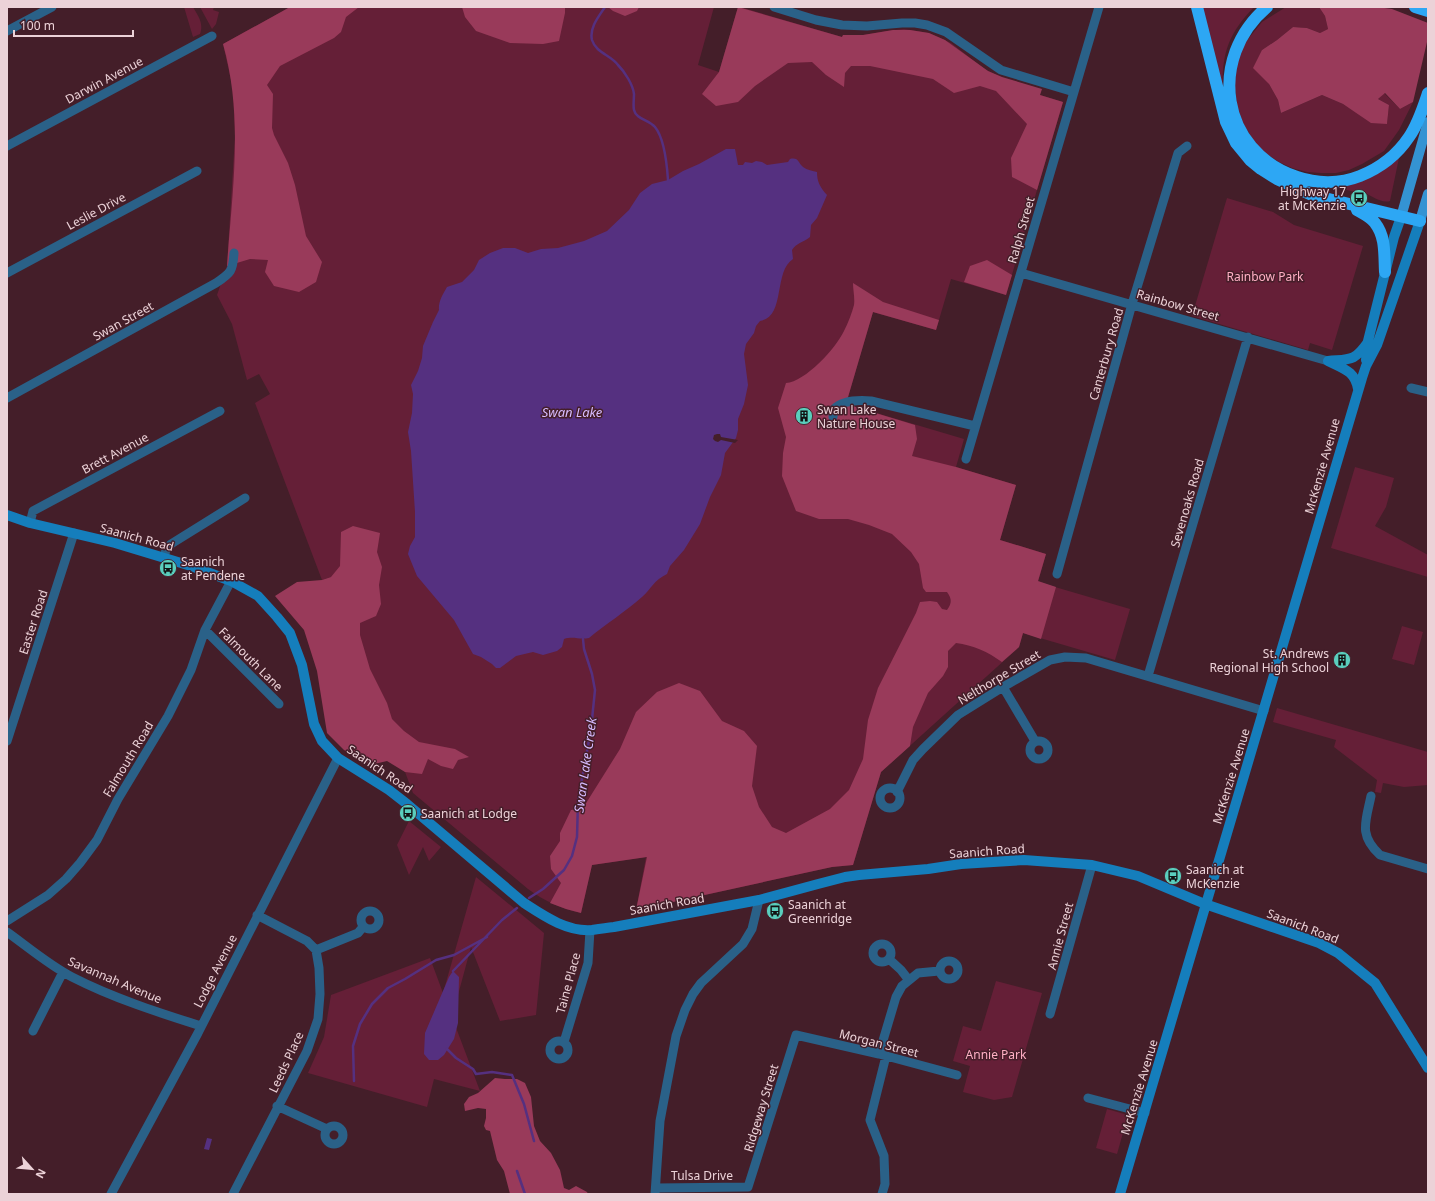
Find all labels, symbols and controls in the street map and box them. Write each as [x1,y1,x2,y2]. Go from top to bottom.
scale bar [14,12,133,38]
text: 100 m [20,17,55,34]
street label: Darwin Avenue [62,52,146,108]
place label: Highway 17 at McKenzie [1278,183,1346,214]
street label: Leslie Drive [64,188,129,234]
bus stop icon: Highway 17 at McKenzie [1349,188,1369,208]
street label: Ralph Street [1003,194,1039,265]
park label: Rainbow Park [1226,268,1304,285]
street label: Rainbow Street [1135,285,1222,325]
street label: Swan Street [90,297,157,345]
street label: Canterbury Road [1085,306,1127,402]
place label: Swan Lake Nature House [817,401,896,432]
water label: Swan Lake [542,403,603,421]
building icon: Swan Lake Nature House [794,406,814,426]
street label: McKenzie Avenue [1300,416,1344,516]
street label: Brett Avenue [79,428,152,478]
street label: Sevenoaks Road [1166,457,1208,549]
street label: Saanich Road [98,519,176,555]
place label: Saanich at Pendene [181,553,245,584]
bus stop icon: Saanich at Pendene [158,558,178,578]
street label: Easter Road [15,587,51,657]
street label: Falmouth Lane [215,623,287,695]
street label: Nelthorpe Street [954,645,1044,708]
place label: St. Andrews Regional High School [1209,645,1329,676]
building icon: St. Andrews Regional High School [1332,650,1352,670]
water label: Swan Lake Creek [569,716,601,814]
street label: Falmouth Road [99,718,157,800]
street label: McKenzie Avenue [1208,726,1254,826]
street label: Saanich Road [344,741,416,797]
bus stop icon: Saanich at Lodge [398,803,418,823]
place label: Saanich at Lodge [421,805,517,822]
street label: Saanich Road [949,840,1025,862]
place label: Saanich at McKenzie [1186,861,1245,892]
bus stop icon: Saanich at McKenzie [1163,866,1183,886]
street label: Saanich Road [628,889,706,919]
place label: Saanich at Greenridge [788,896,852,927]
street label: Annie Street [1043,900,1077,972]
bus stop icon: Saanich at Greenridge [765,901,785,921]
street label: Saanich Road [1265,904,1341,948]
street label: Lodge Avenue [189,931,241,1011]
street label: Taine Place [552,950,584,1015]
street label: Savannah Avenue [65,953,165,1008]
street label: Morgan Street [838,1025,921,1061]
street label: Leeds Place [264,1028,308,1095]
street label: McKenzie Avenue [1116,1037,1162,1137]
park label: Annie Park [966,1046,1027,1063]
street label: Ridgeway Street [740,1061,783,1154]
north arrow [12,1149,52,1189]
text: N [33,1166,50,1181]
street label: Tulsa Drive [671,1167,733,1184]

